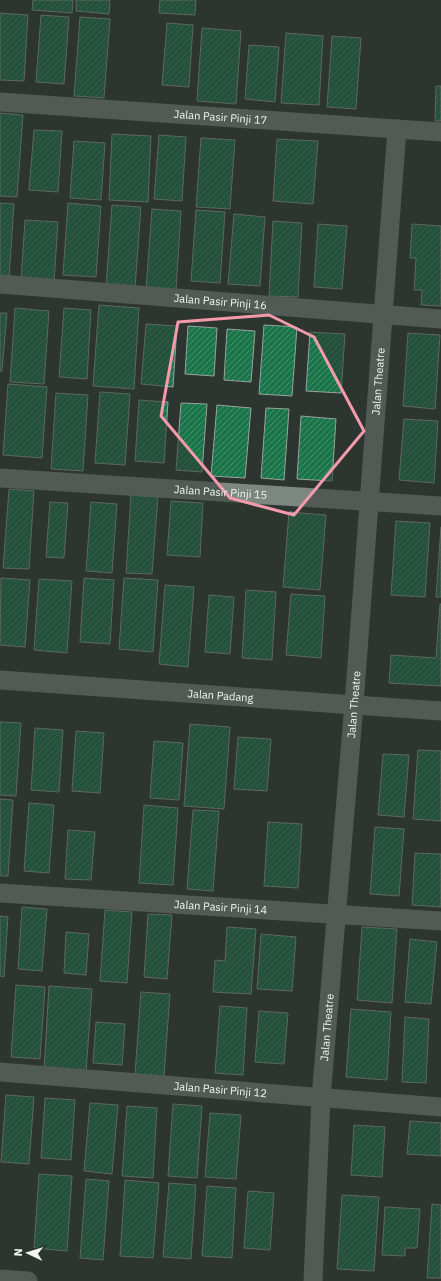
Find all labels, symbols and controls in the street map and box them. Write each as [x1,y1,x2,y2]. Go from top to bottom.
street label: Jalan Pasir Pinji 17 [173,107,268,127]
street label: Jalan Pasir Pinji 16 [173,291,267,312]
street label: Jalan Theatre [369,347,388,416]
street label: Jalan Pasir Pinji 15 [173,482,268,502]
street label: Jalan Theatre [344,670,363,739]
street label: Jalan Padang [187,686,254,705]
street label: Jalan Pasir Pinji 14 [173,897,268,917]
street label: Jalan Theatre [317,993,337,1062]
street label: Jalan Pasir Pinji 12 [173,1079,267,1100]
north arrow [8,1233,48,1273]
text: N [11,1248,25,1257]

